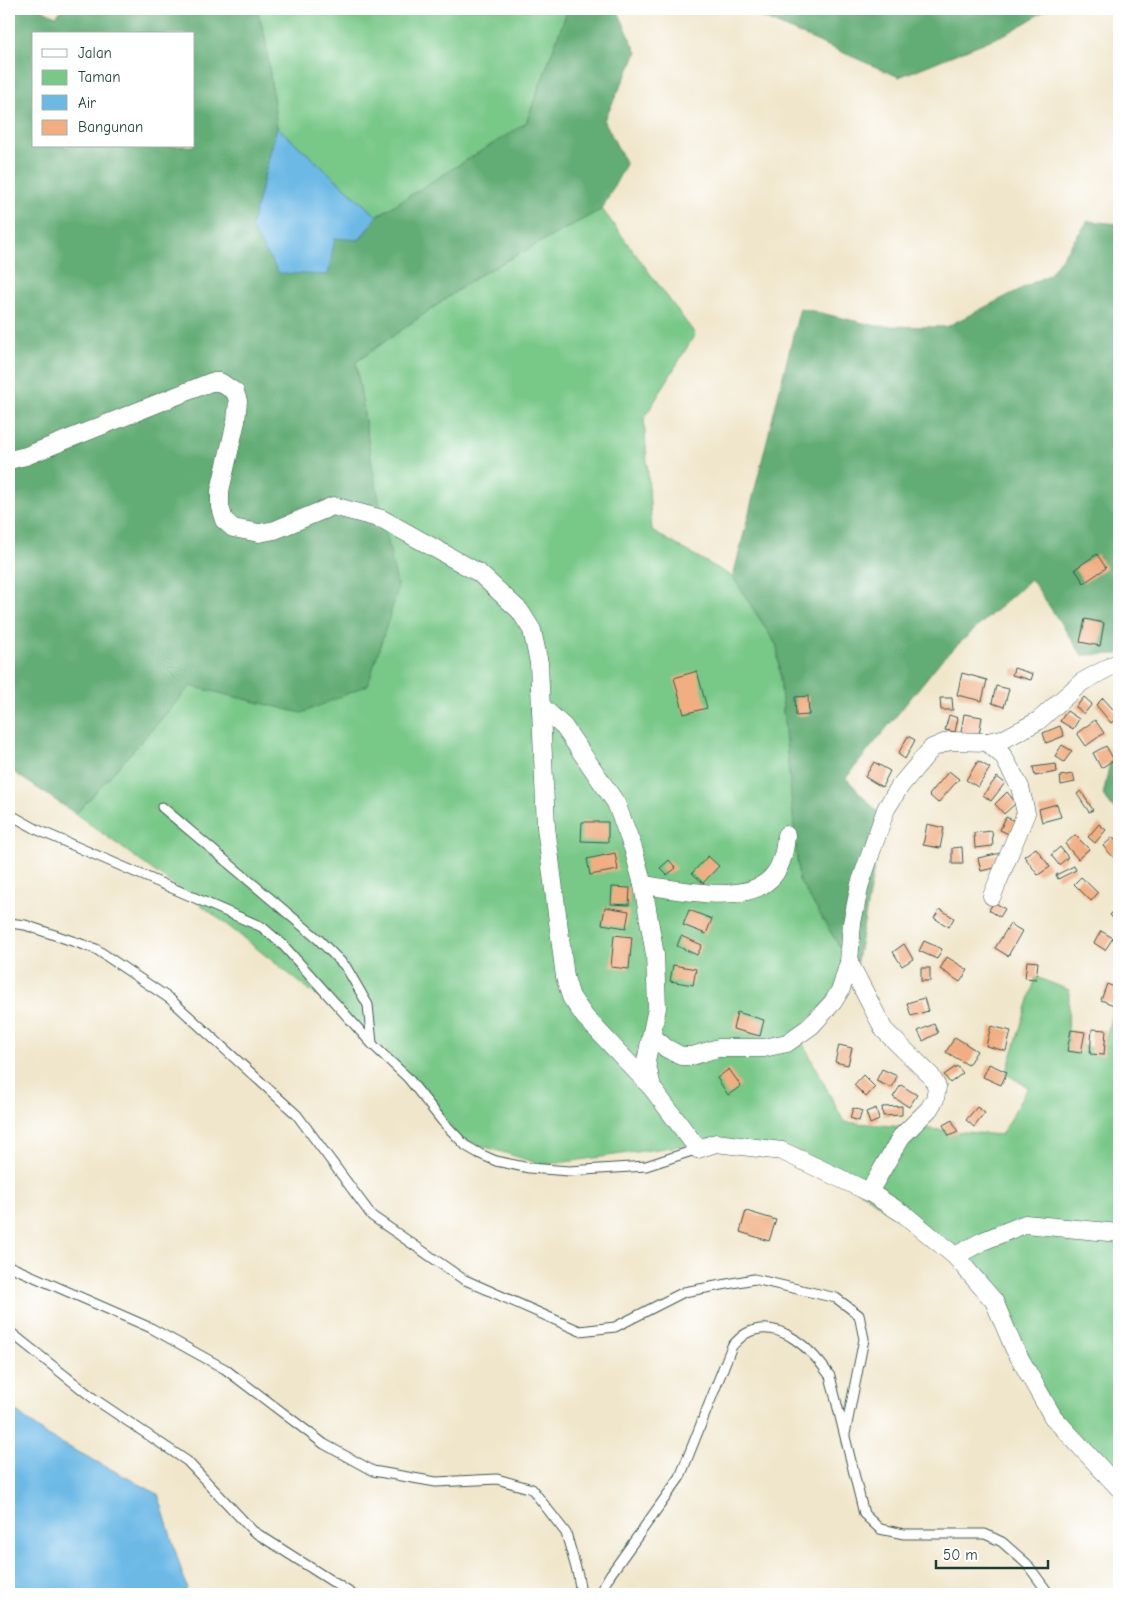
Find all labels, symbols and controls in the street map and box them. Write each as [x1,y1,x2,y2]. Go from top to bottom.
legend [32,32,195,148]
text: Jalan [78,44,112,62]
text: Taman [78,68,121,86]
text: Air [78,94,96,112]
text: Bangunan [78,118,143,136]
scale bar [936,1538,1048,1570]
text: 50 m [943,1546,978,1564]

